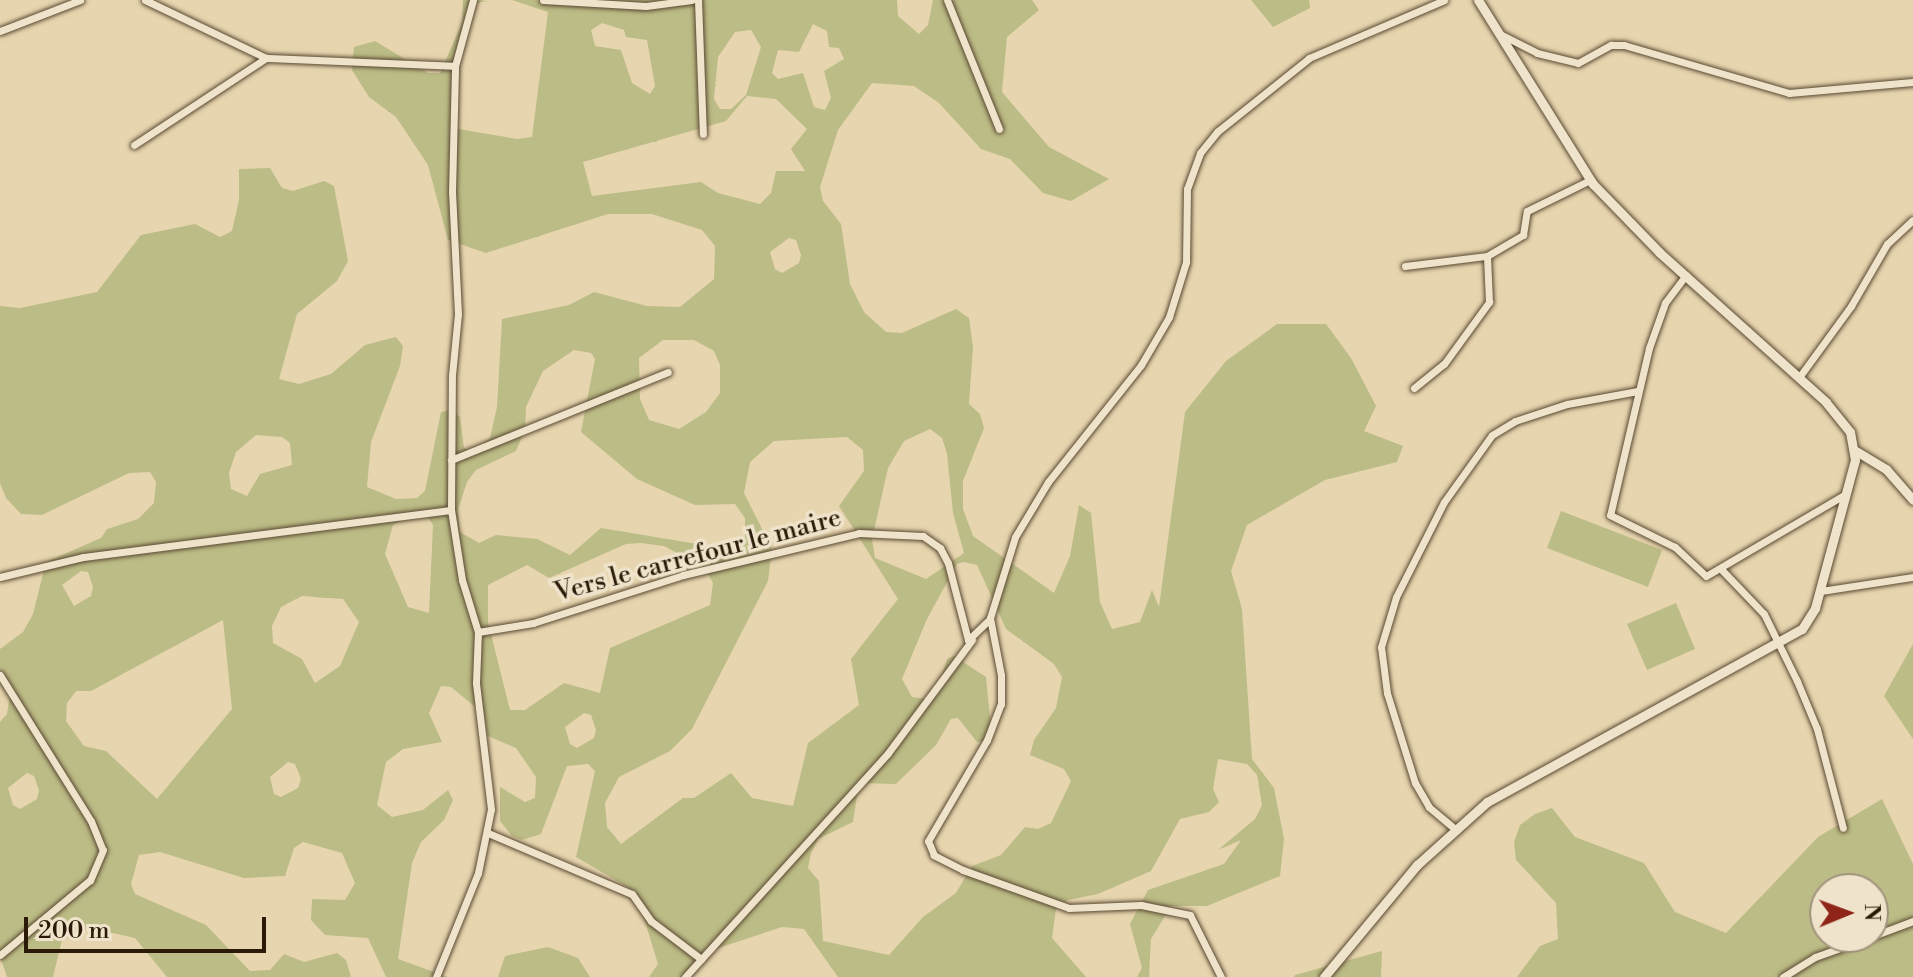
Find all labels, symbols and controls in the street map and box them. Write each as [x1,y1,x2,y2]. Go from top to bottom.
street label: Vers le carrefour le maire [551,503,845,609]
north arrow [1809,873,1889,953]
scale bar [28,901,270,951]
text: N [1858,904,1885,922]
text: 200 m [38,916,109,946]

